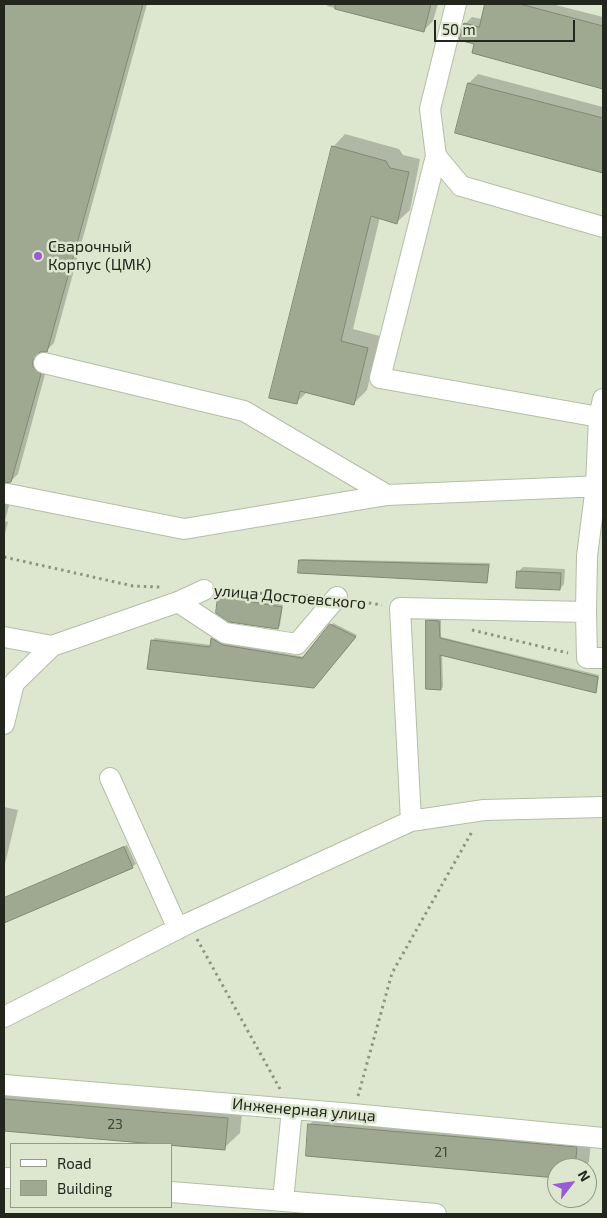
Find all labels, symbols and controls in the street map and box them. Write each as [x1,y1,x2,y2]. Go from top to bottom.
scale bar [437,10,578,42]
text: 50 m [442,20,476,38]
place label: Сварочный Корпус (ЦМК) [48,237,151,275]
marker: Сварочный Корпус (ЦМК) [32,250,44,262]
street label: улица Достоевского [213,581,367,613]
street label: Инженерная улица [231,1094,377,1126]
house number: 23 [107,1116,123,1132]
legend [10,1143,172,1208]
house number: 21 [434,1144,448,1160]
text: Road [57,1154,92,1172]
north arrow [547,1158,597,1208]
text: N [575,1167,594,1184]
text: Building [57,1179,112,1197]

